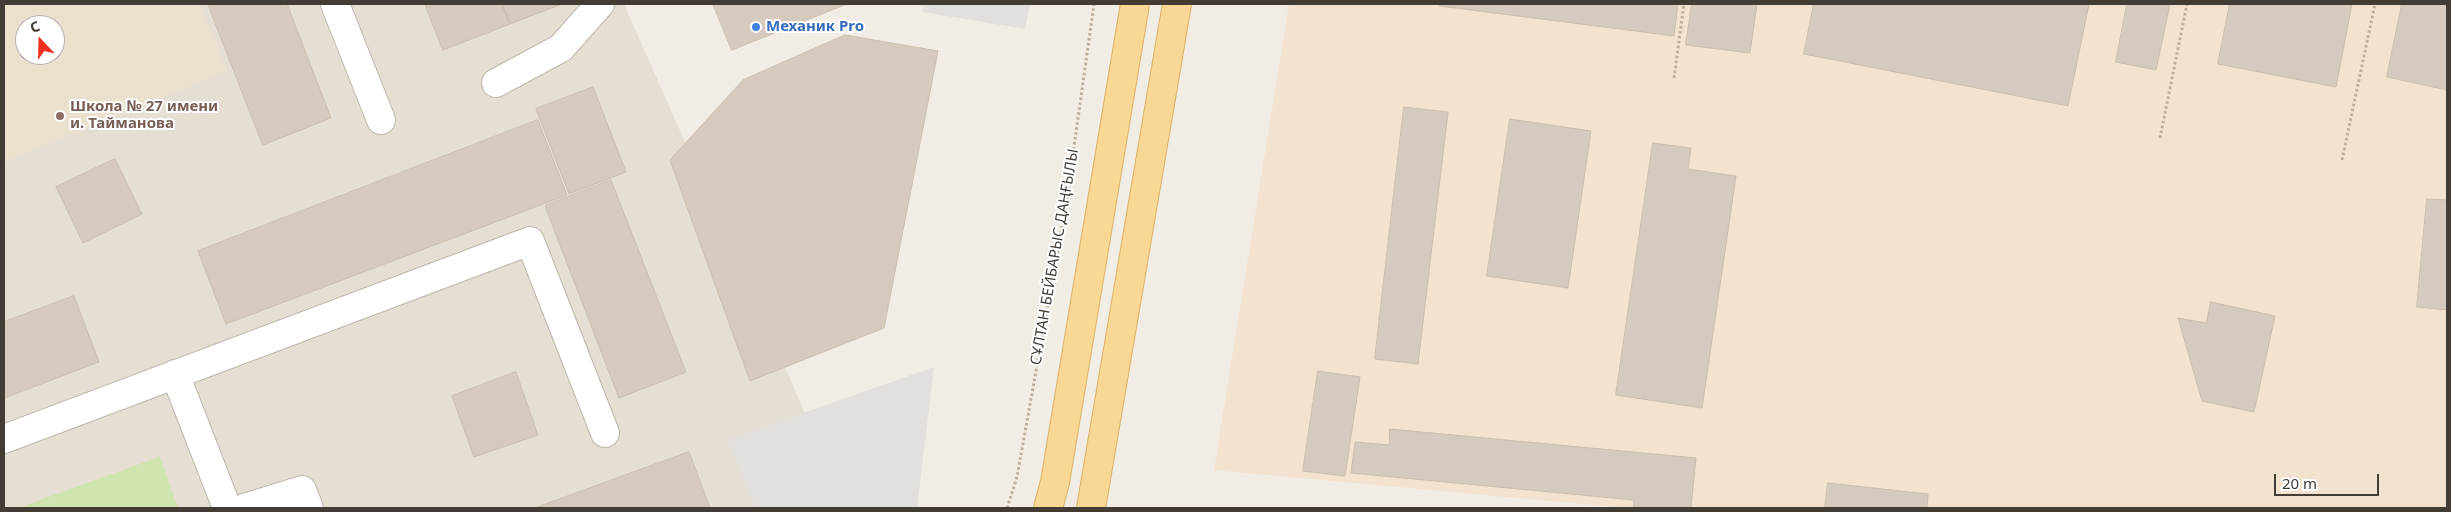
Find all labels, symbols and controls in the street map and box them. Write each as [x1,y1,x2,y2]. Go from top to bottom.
north arrow [15,15,65,65]
text: С [27,16,42,37]
place label: Механик Pro [766,18,864,36]
marker: Механик Pro [750,21,762,33]
place label: Школа № 27 имени и. Тайманова [70,98,218,133]
marker: Школа № 27 имени и. Тайманова [54,110,66,122]
street label: СҰЛТАН БЕЙБАРЫС ДАҢҒЫЛЫ [1027,148,1083,366]
scale bar [2276,464,2381,496]
text: 20 m [2282,473,2317,493]

